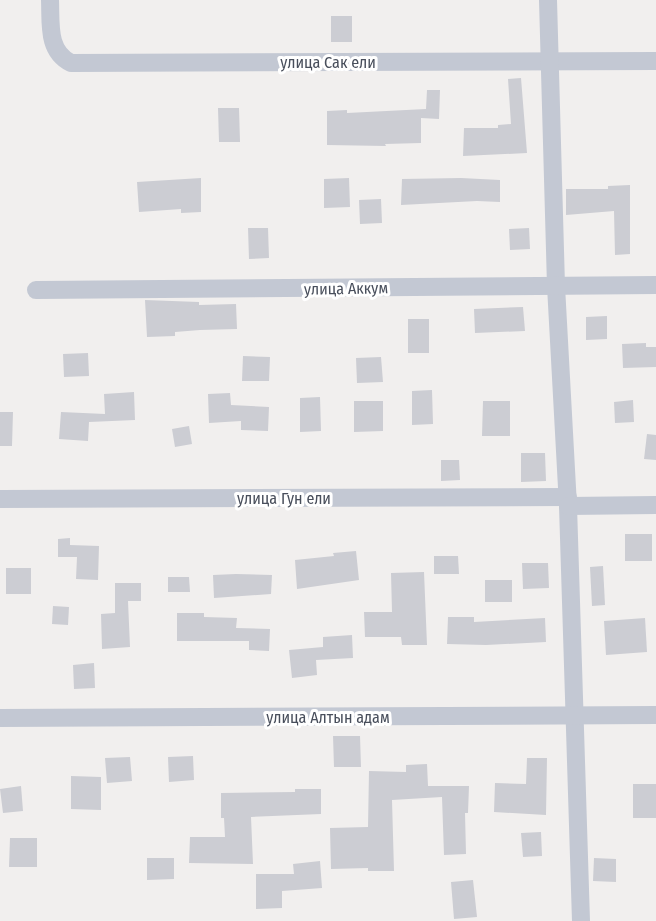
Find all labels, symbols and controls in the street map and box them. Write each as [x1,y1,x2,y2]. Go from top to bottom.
street label: улица Сак ели [280,53,376,72]
street label: улица Аккум [304,278,388,299]
street label: улица Гун ели [237,489,331,508]
street label: улица Алтын адам [266,708,390,727]

